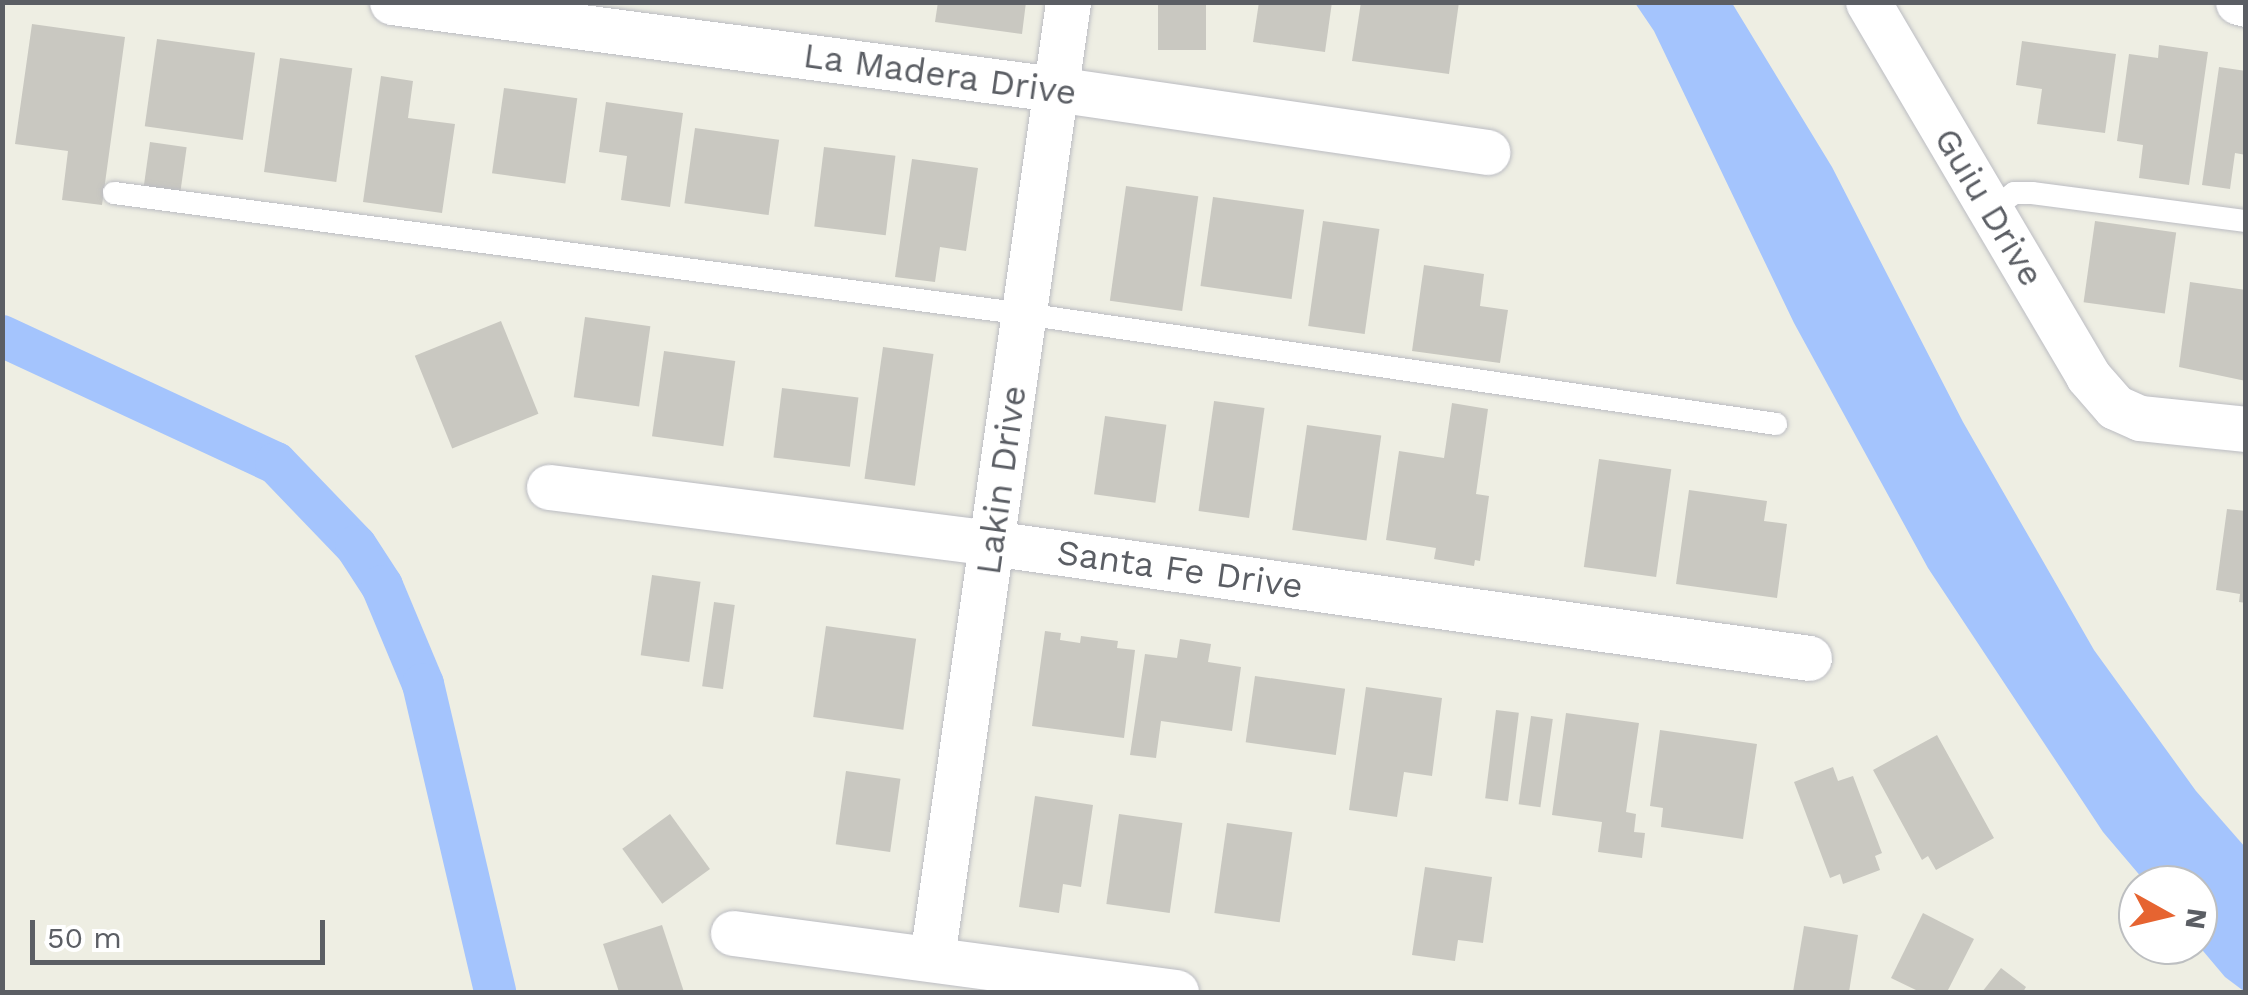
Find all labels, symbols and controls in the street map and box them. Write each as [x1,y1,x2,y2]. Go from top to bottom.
street label: La Madera Drive [800,34,1080,114]
street label: Guiu Drive [1925,120,2053,294]
street label: Lakin Drive [967,383,1035,577]
street label: Santa Fe Drive [1054,531,1306,607]
north arrow [2118,865,2218,965]
scale bar [35,900,330,962]
text: N [2178,906,2214,932]
text: 50 m [47,920,122,955]

